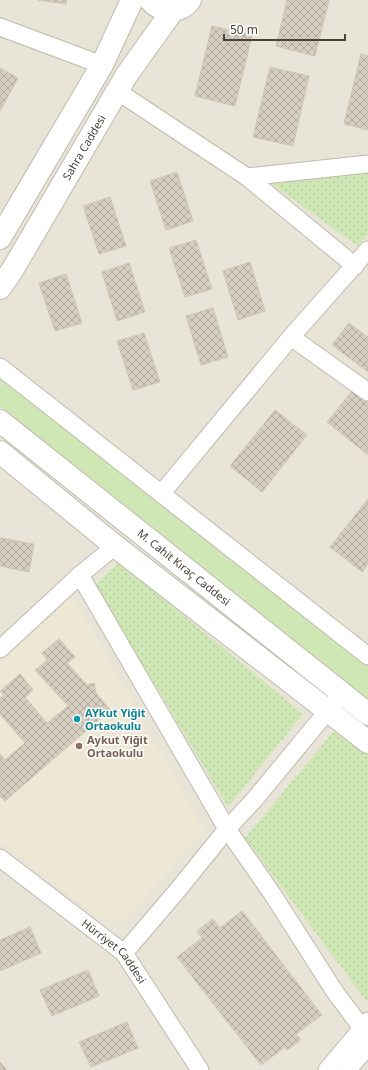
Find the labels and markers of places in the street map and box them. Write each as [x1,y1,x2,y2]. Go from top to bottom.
place label: AYkut Yiğit Ortaokulu [85,705,146,733]
marker: AYkut Yiğit Ortaokulu [72,714,82,724]
place label: Aykut Yiğit Ortaokulu [87,732,148,760]
marker: Aykut Yiğit Ortaokulu [74,741,84,751]

